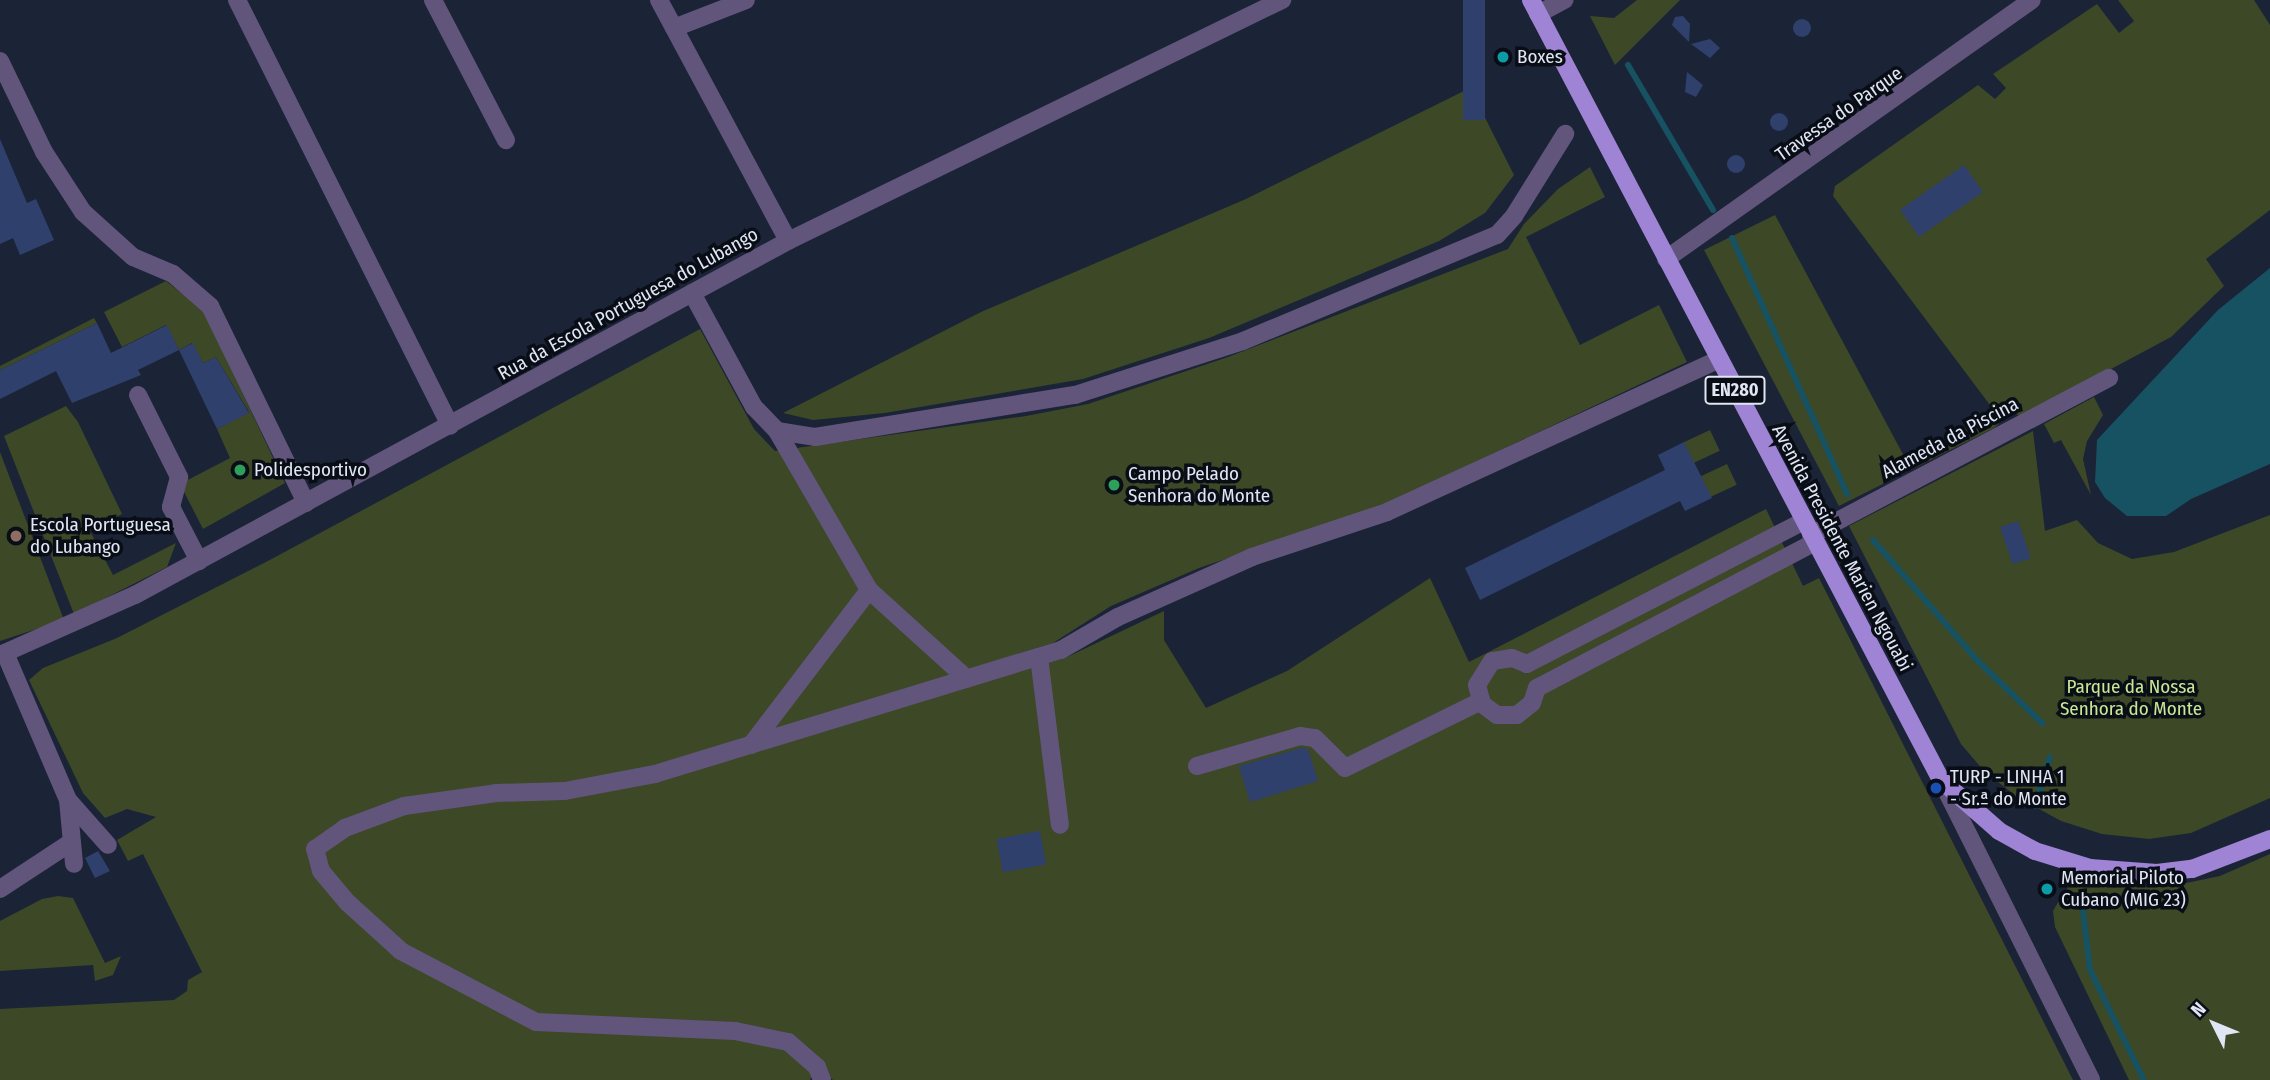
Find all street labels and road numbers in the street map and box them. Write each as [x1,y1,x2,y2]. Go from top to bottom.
street label: Travessa do Parque [1771,62,1907,166]
street label: Rua da Escola Portuguesa do Lubango [494,223,762,385]
road number: EN280 [1704,376,1766,404]
street label: Alameda da Piscina [1878,392,2022,484]
street label: Avenida Presidente Marien Ngouabi [1767,421,1917,675]

